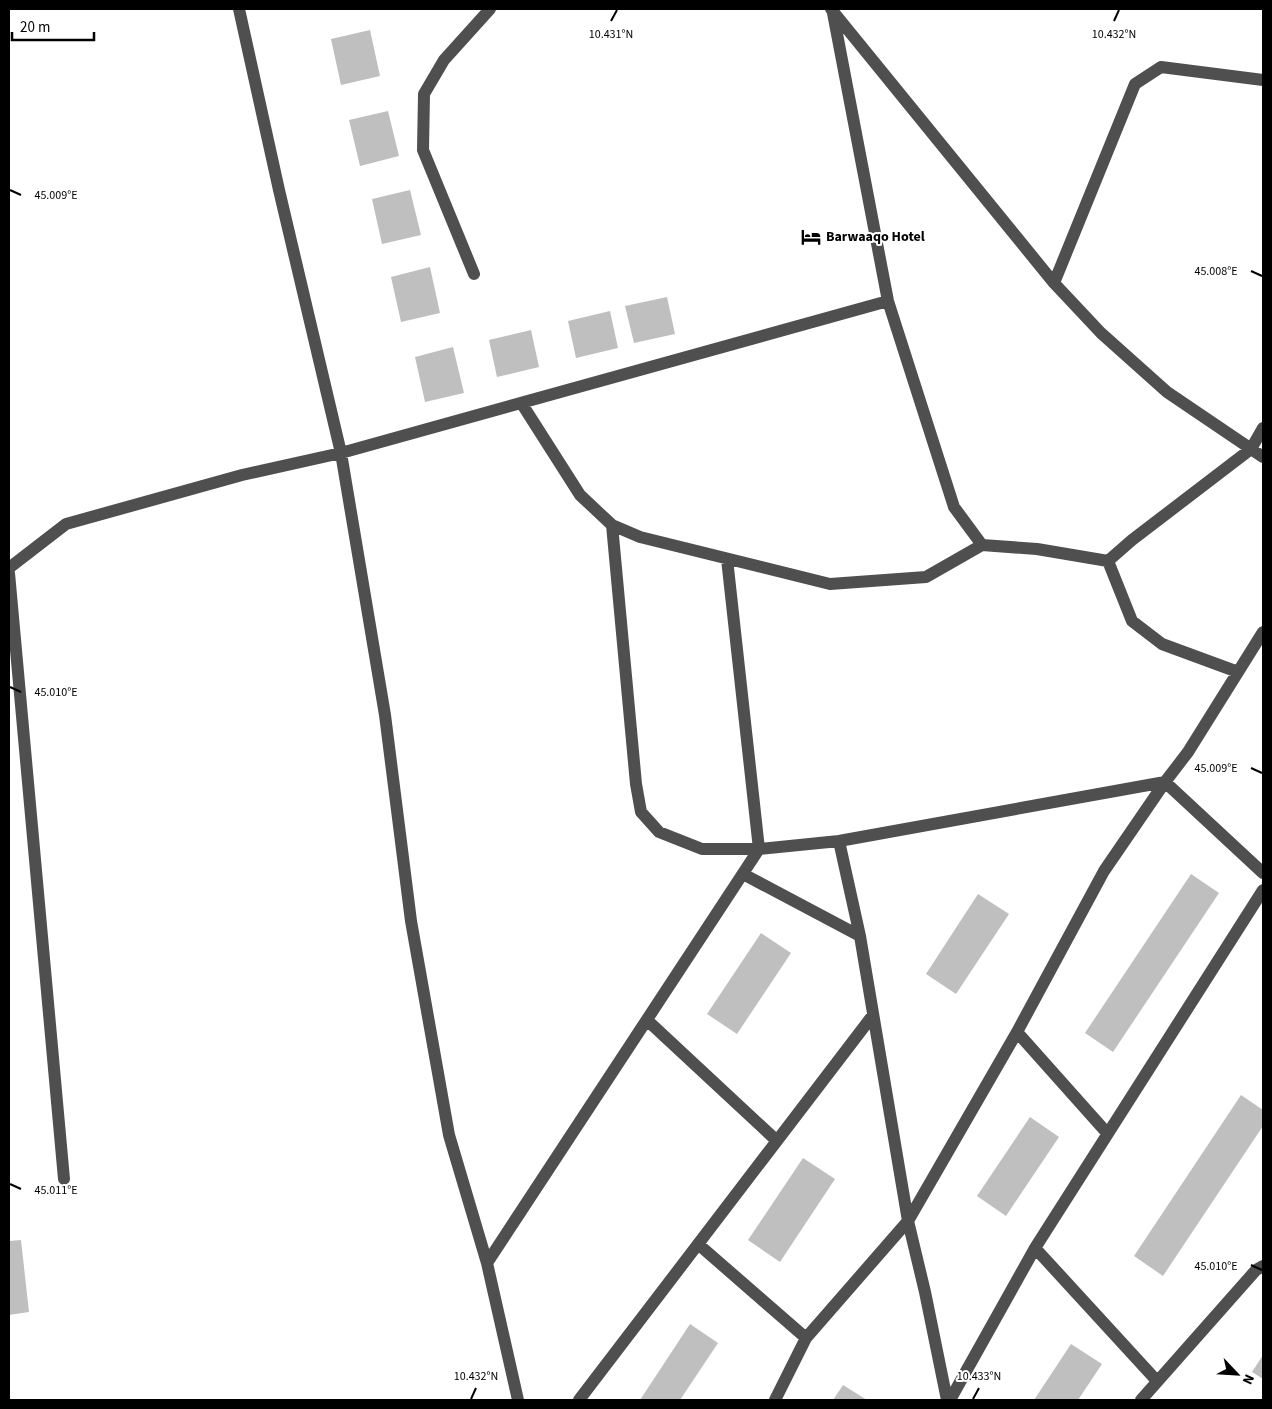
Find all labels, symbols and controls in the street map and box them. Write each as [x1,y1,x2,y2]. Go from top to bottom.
scale bar [12,10,95,42]
text: 20 m [20,17,50,38]
text: 10.431°N [589,26,633,43]
text: 10.432°N [1092,26,1136,43]
text: 45.009°E [34,187,78,204]
hotel icon: Barwaaqo Hotel [800,226,822,248]
place label: Barwaaqo Hotel [826,227,925,247]
text: 45.008°E [1194,263,1238,280]
text: 45.010°E [34,684,78,701]
text: 45.009°E [1194,760,1238,777]
text: 45.011°E [34,1182,78,1199]
text: 45.010°E [1194,1258,1238,1275]
north arrow [1212,1349,1262,1399]
text: 10.432°N [454,1368,498,1385]
text: 10.433°N [957,1368,1001,1385]
text: N [1237,1371,1259,1388]

